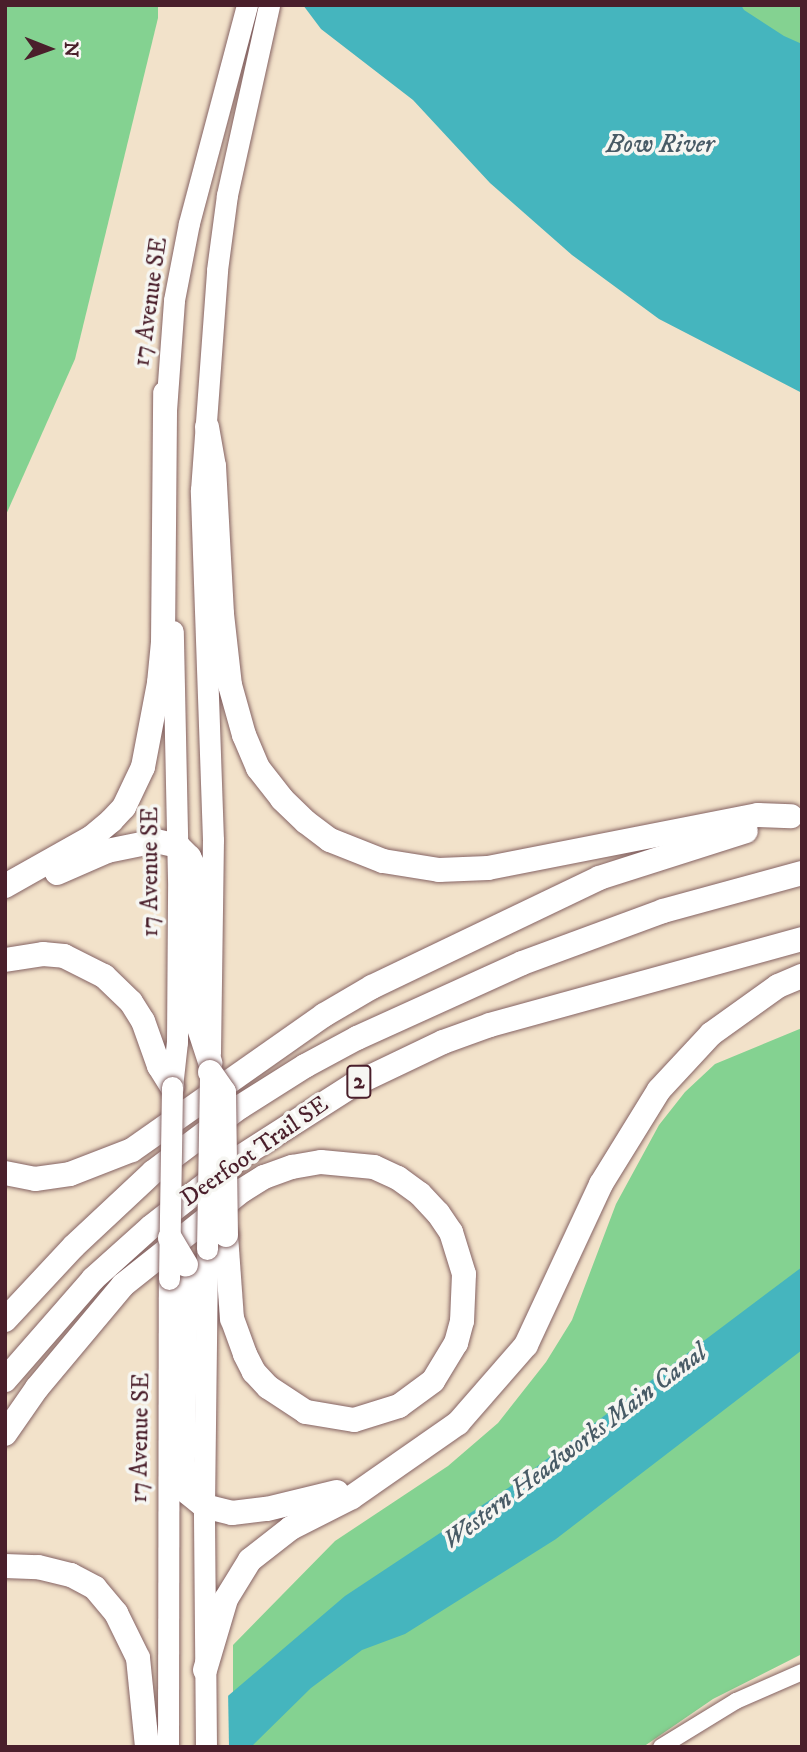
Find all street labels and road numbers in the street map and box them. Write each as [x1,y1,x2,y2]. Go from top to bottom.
street label: 17 Avenue SE [128,235,174,369]
street label: 17 Avenue SE [137,807,165,937]
road number: 2 [345,1063,373,1102]
street label: Deerfoot Trail SE [176,1090,334,1214]
street label: 17 Avenue SE [125,1372,157,1504]

